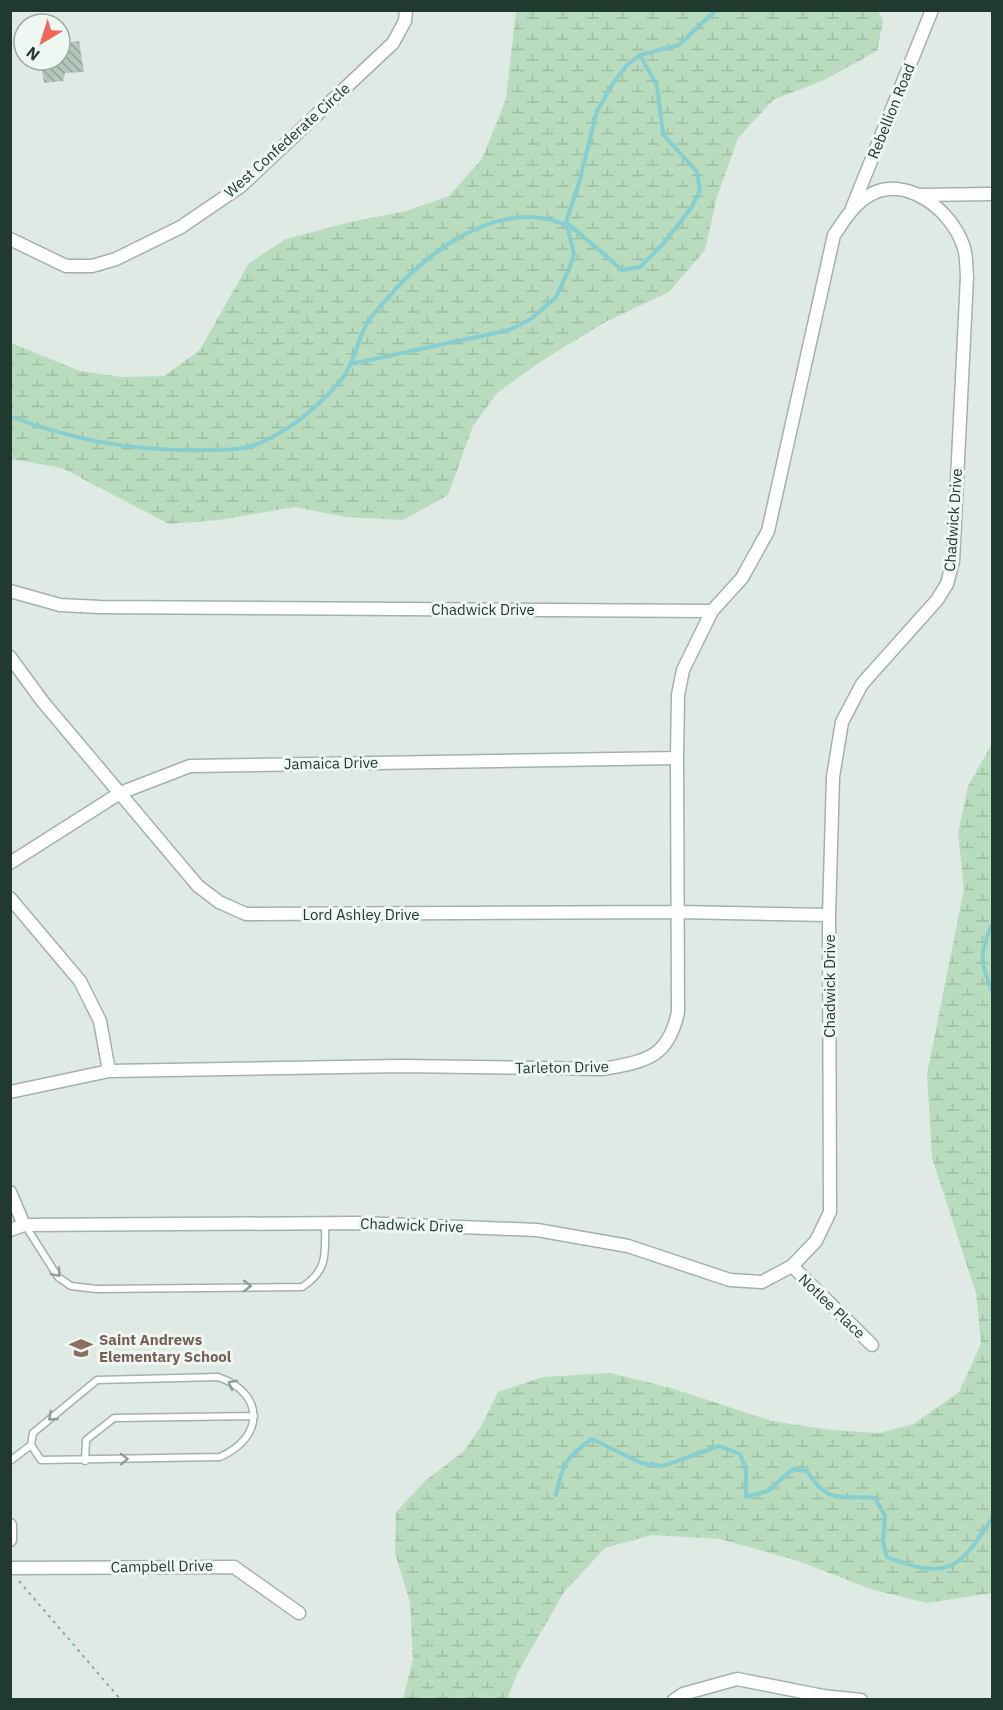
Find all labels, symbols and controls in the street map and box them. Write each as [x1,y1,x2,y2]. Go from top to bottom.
north arrow [12,12,72,72]
text: N [22,42,43,65]
street label: Rebellion Road [863,60,919,162]
street label: West Confederate Circle [220,79,354,201]
street label: Chadwick Drive [940,468,966,572]
street label: Chadwick Drive [431,600,535,619]
street label: Jamaica Drive [284,753,378,773]
street label: Lord Ashley Drive [303,905,419,924]
street label: Chadwick Drive [820,934,839,1038]
street label: Tarleton Drive [515,1057,609,1077]
street label: Chadwick Drive [360,1214,464,1236]
one-way arrow [50,1266,61,1277]
street label: Notlee Place [795,1270,869,1342]
one-way arrow [242,1280,251,1292]
place label: Saint Andrews Elementary School [99,1330,232,1366]
school or university icon: Saint Andrews Elementary School [68,1335,94,1361]
one-way arrow [228,1380,238,1391]
one-way arrow [48,1410,59,1421]
one-way arrow [119,1453,128,1466]
street label: Campbell Drive [111,1556,213,1576]

